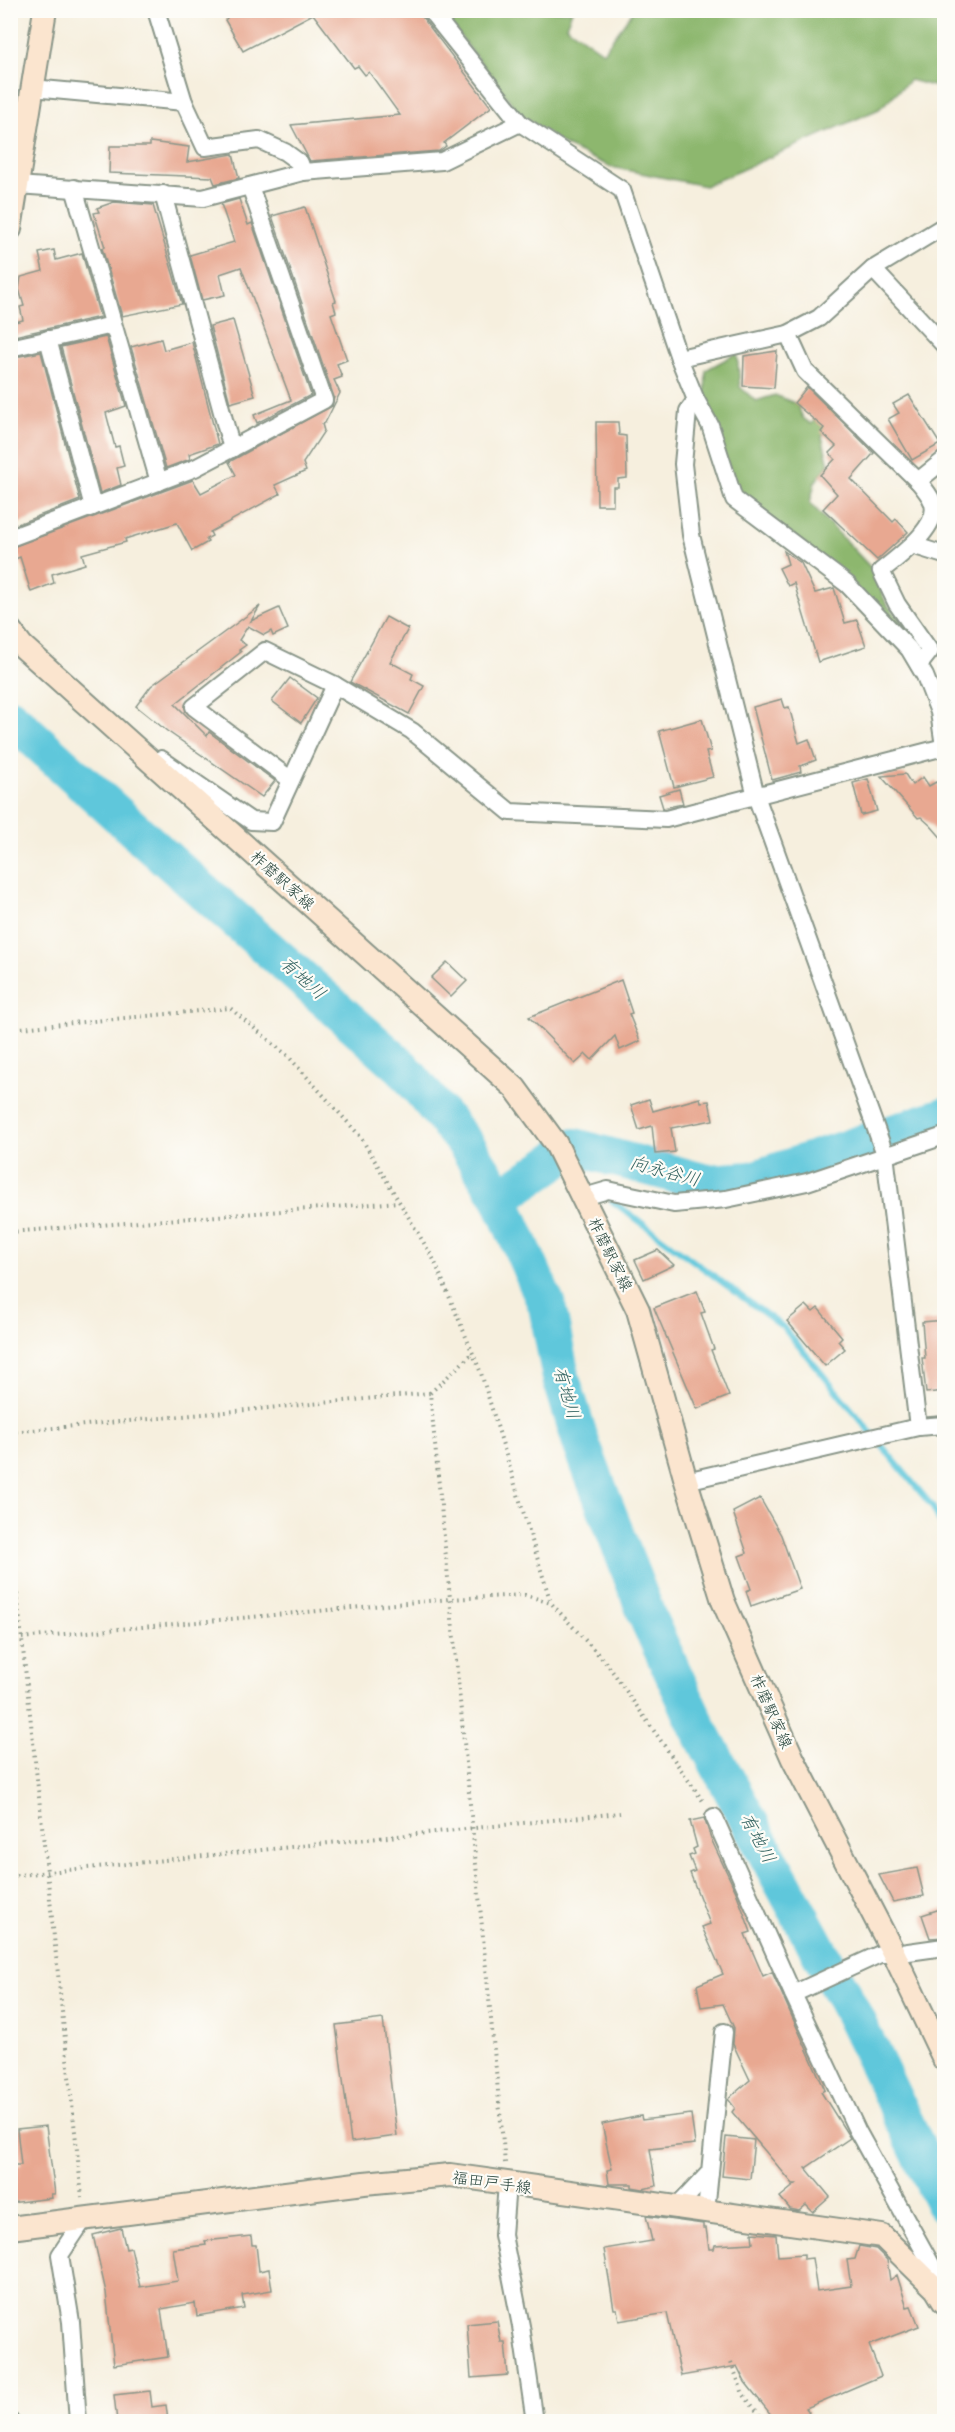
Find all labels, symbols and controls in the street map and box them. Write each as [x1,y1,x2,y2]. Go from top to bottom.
street label: 柞磨駅家線 [247,846,319,914]
water label: 有地川 [276,951,331,1004]
water label: 向永谷川 [627,1150,703,1191]
street label: 柞磨駅家線 [584,1214,638,1294]
water label: 有地川 [549,1364,586,1422]
street label: 柞磨駅家線 [747,1670,797,1752]
water label: 有地川 [736,1809,781,1867]
street label: 福田戸手線 [451,2167,533,2197]

